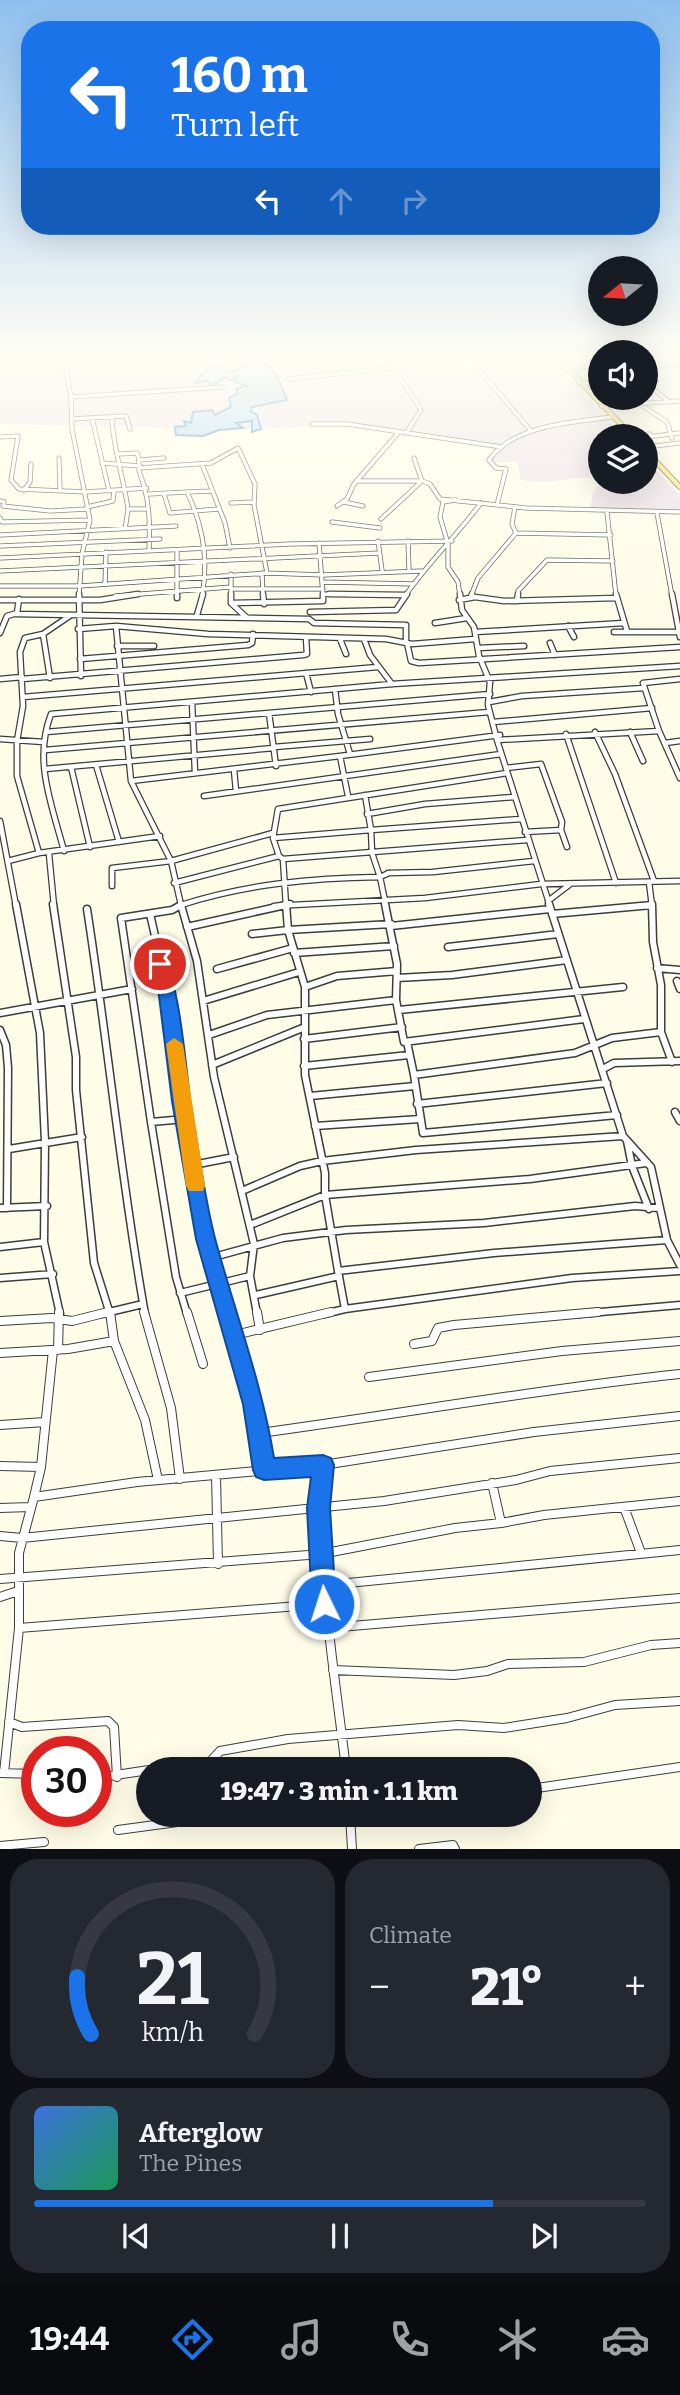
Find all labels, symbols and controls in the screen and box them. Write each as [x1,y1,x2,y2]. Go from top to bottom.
text: 160 m [171,46,308,105]
icon: left [56,49,147,140]
text: Turn left [171,106,299,144]
icon: left [249,182,287,220]
icon: ahead [322,182,360,220]
icon: right [395,182,433,220]
north arrow [588,256,658,326]
map controls [588,256,658,494]
button: sound [588,340,658,410]
button: layers [588,424,658,494]
pin [130,934,190,994]
icon: arrive [141,945,179,983]
position arrow [287,1567,361,1641]
speed limit sign: 30 [21,1736,112,1827]
text: 19:47 · 3 min · 1.1 km [220,1776,458,1807]
text: Climate [369,1921,452,1949]
text: 21 [136,1937,209,2024]
text: 21° [470,1956,544,2019]
text: − [369,1964,390,2010]
text: + [624,1964,646,2010]
text: km/h [142,2018,204,2048]
text: Afterglow [139,2118,262,2149]
text: The Pines [139,2149,242,2177]
icon: previous [117,2217,155,2255]
icon: pause [321,2217,359,2255]
icon: next [525,2217,563,2255]
icon: directions [168,2315,217,2364]
icon: music [277,2315,326,2364]
icon: phone [385,2315,434,2364]
icon: climate [493,2315,542,2364]
icon: car [601,2315,650,2364]
text: 19:44 [30,2320,109,2358]

